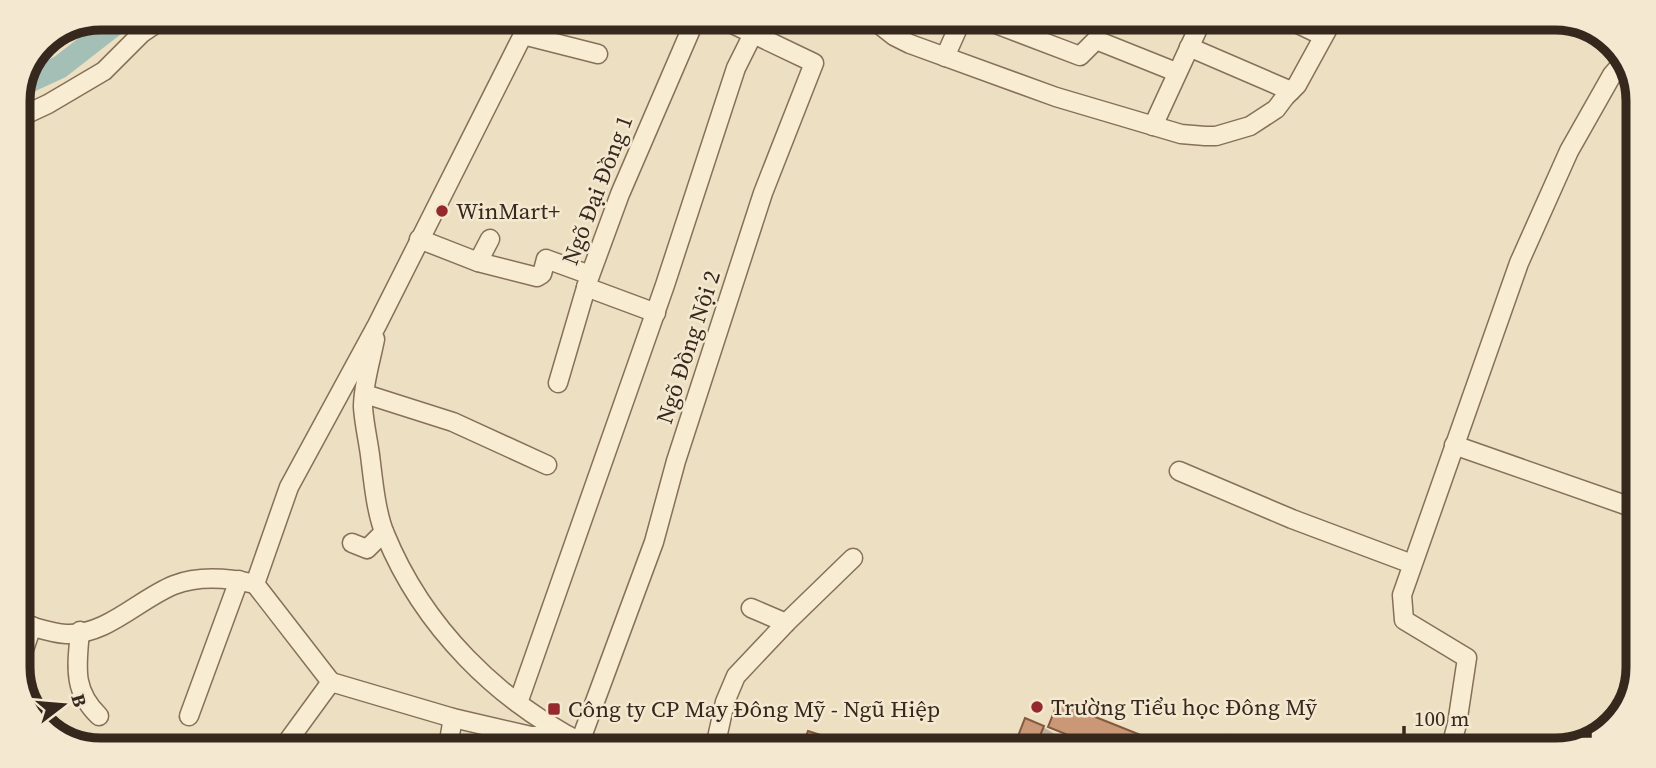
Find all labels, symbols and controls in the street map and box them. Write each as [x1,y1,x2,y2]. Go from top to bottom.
street label: Ngõ Đại Đồng 1 [554,111,640,269]
place label: WinMart+ [456,195,560,227]
marker: WinMart+ [434,203,450,219]
street label: Ngõ Đồng Nội 2 [648,266,728,428]
north arrow [28,670,98,740]
text: B [65,691,94,710]
place label: Trường Tiểu học Đông Mỹ [1051,691,1317,723]
place label: Công ty CP May Đông Mỹ - Ngũ Hiệp [568,693,940,725]
scale bar [1404,694,1590,738]
marker: Trường Tiểu học Đông Mỹ [1029,699,1045,715]
marker: Công ty CP May Đông Mỹ - Ngũ Hiệp [546,701,562,717]
text: 100 m [1414,704,1469,733]

